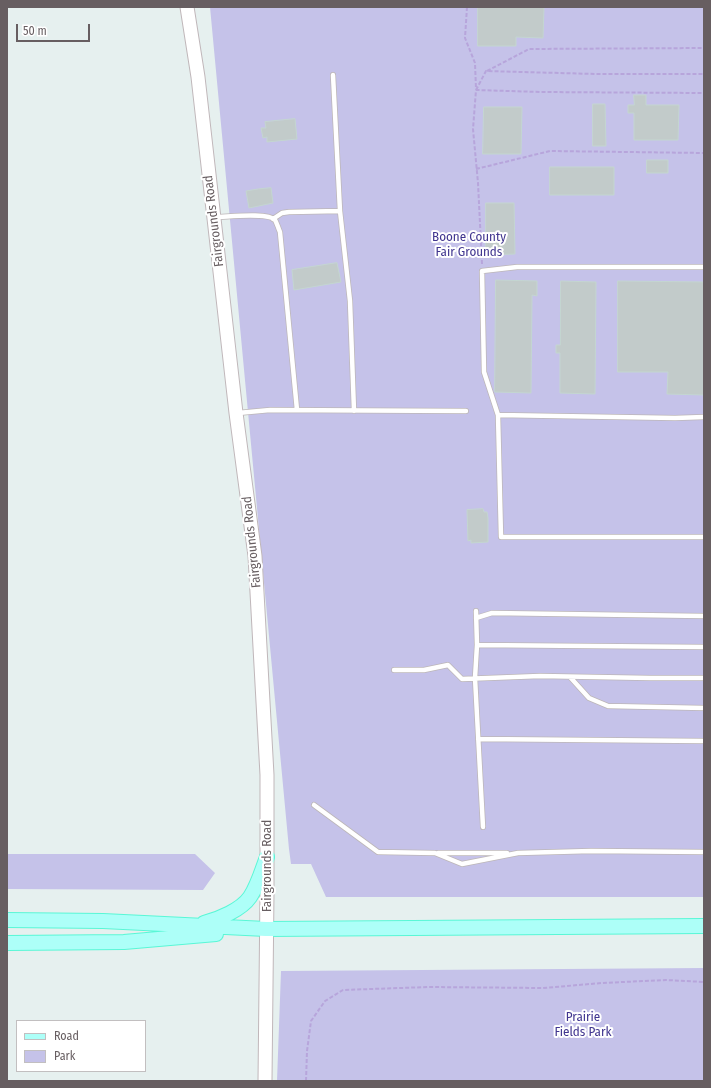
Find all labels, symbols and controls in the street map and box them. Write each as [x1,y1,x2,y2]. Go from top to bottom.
scale bar [18,16,92,42]
text: 50 m [23,24,47,38]
street label: Fairgrounds Road [201,174,227,268]
park label: Boone County Fair Grounds [432,229,506,260]
street label: Fairgrounds Road [239,495,265,589]
street label: Fairgrounds Road [259,820,275,912]
park label: Prairie Fields Park [554,1009,612,1040]
legend [16,1020,146,1072]
text: Road [54,1029,79,1043]
text: Park [54,1049,75,1063]

